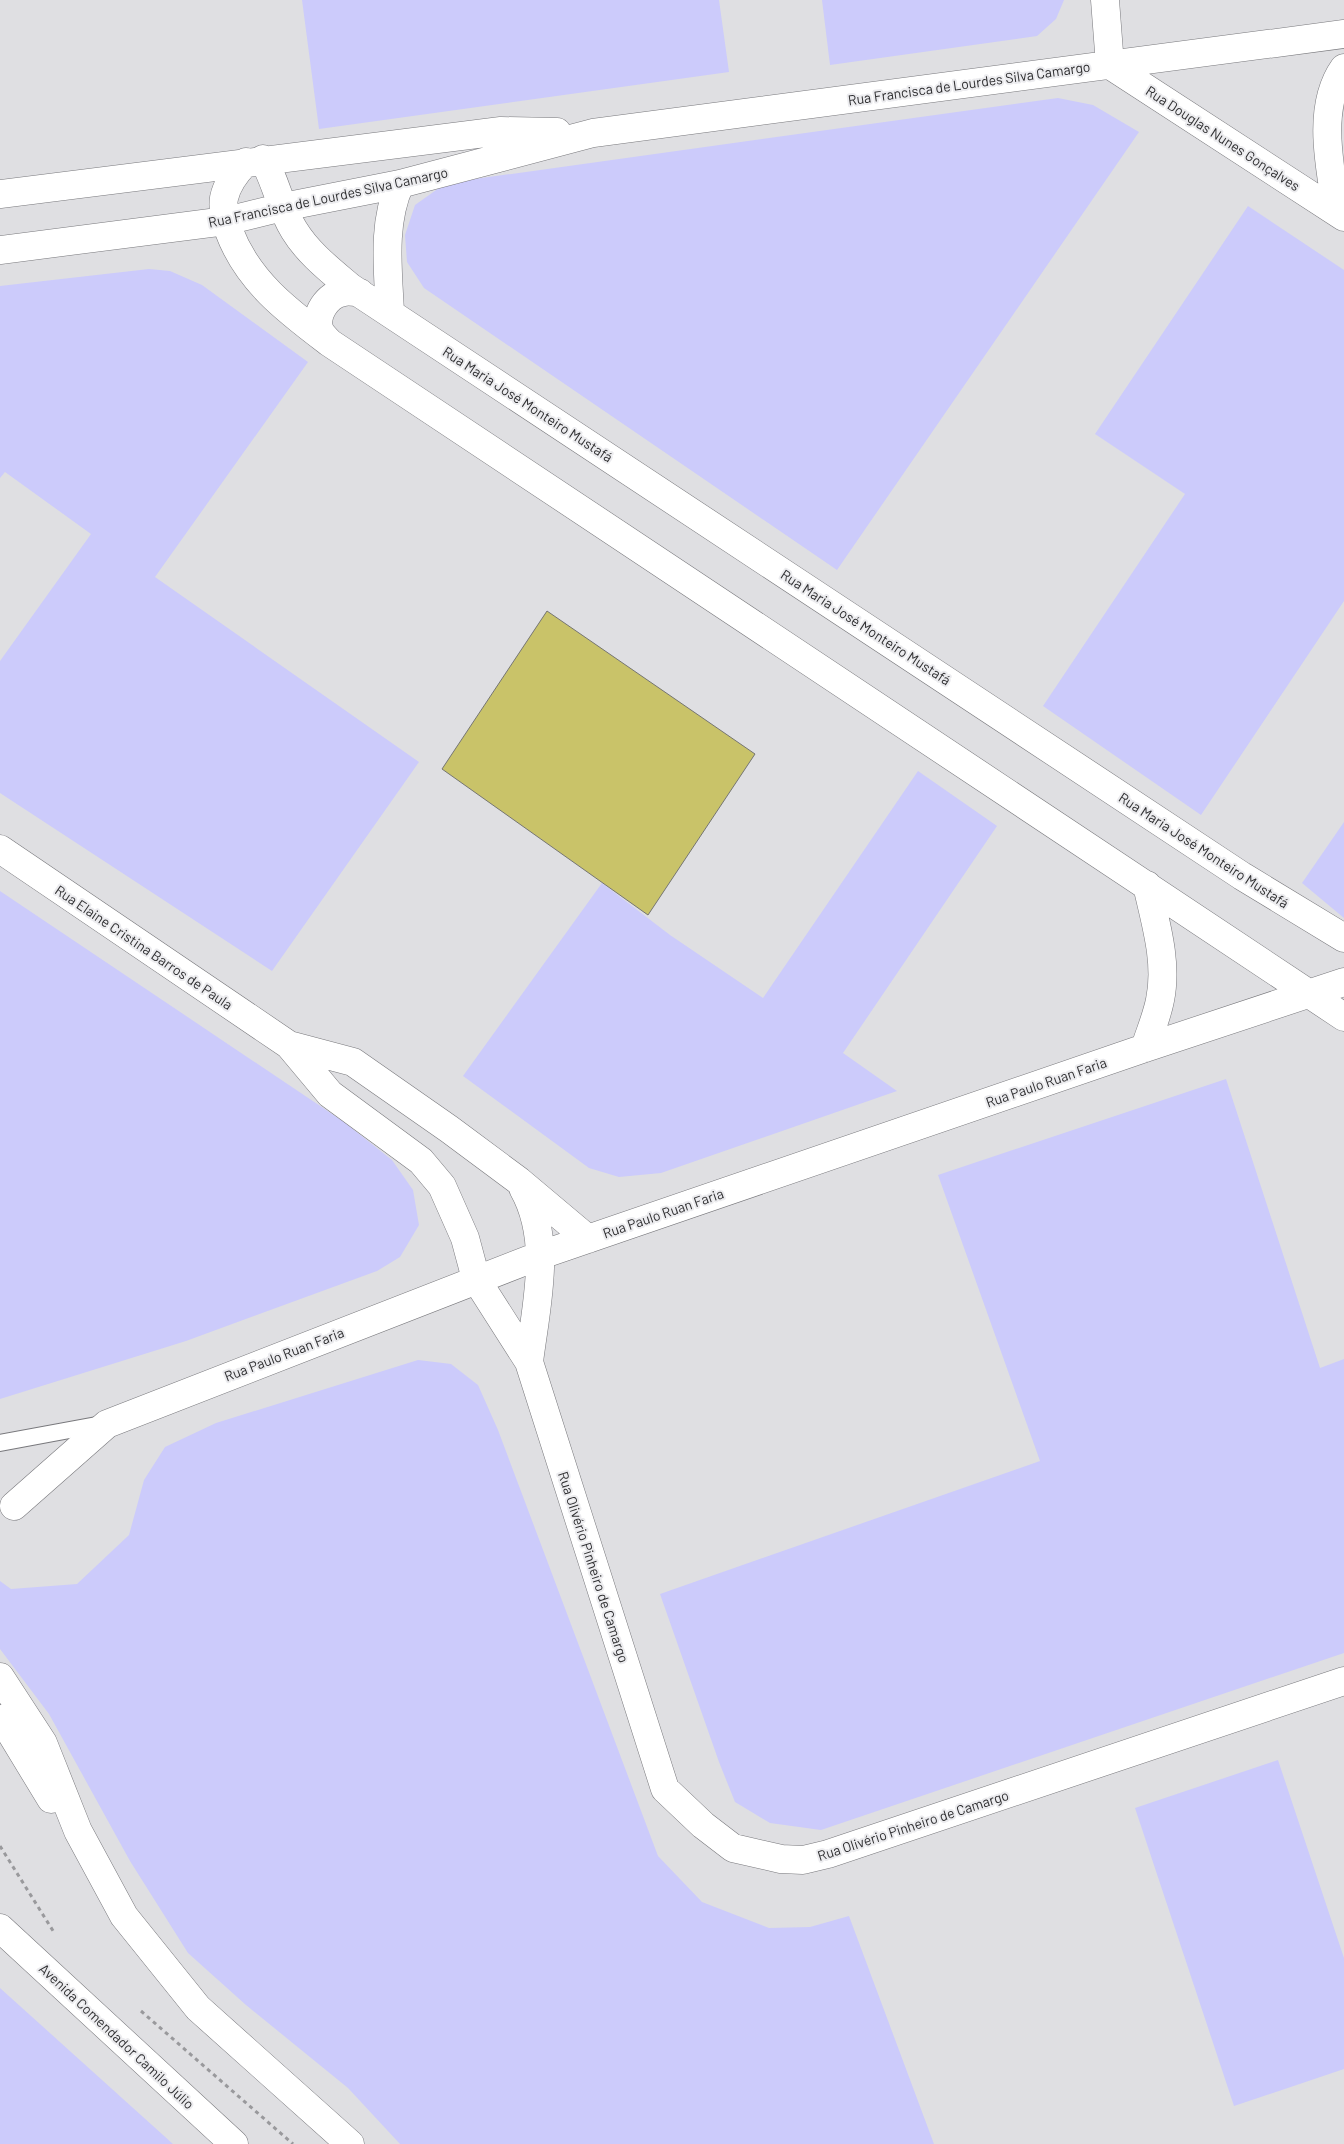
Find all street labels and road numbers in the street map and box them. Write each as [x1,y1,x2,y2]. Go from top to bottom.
street label: Rua Francisca de Lourdes Silva Camargo [847,58,1091,108]
street label: Rua Douglas Nunes Gonçalves [1143,82,1303,194]
street label: Rua Francisca de Lourdes Silva Camargo [207,163,449,231]
street label: Rua Maria José Monteiro Mustafá [440,343,616,465]
street label: Rua Maria José Monteiro Mustafá [778,566,954,688]
street label: Rua Maria José Monteiro Mustafá [1116,789,1292,911]
street label: Rua Elaine Cristina Barros de Paula [52,881,236,1013]
street label: Rua Paulo Ruan Faria [983,1053,1109,1111]
street label: Rua Paulo Ruan Faria [600,1184,726,1242]
street label: Rua Paulo Ruan Faria [222,1323,346,1385]
street label: Rua Olivério Pinheiro de Camargo [555,1469,633,1665]
street label: Rua Olivério Pinheiro de Camargo [815,1786,1011,1864]
street label: Avenida Comendador Camilo Júlio [36,1960,198,2112]

